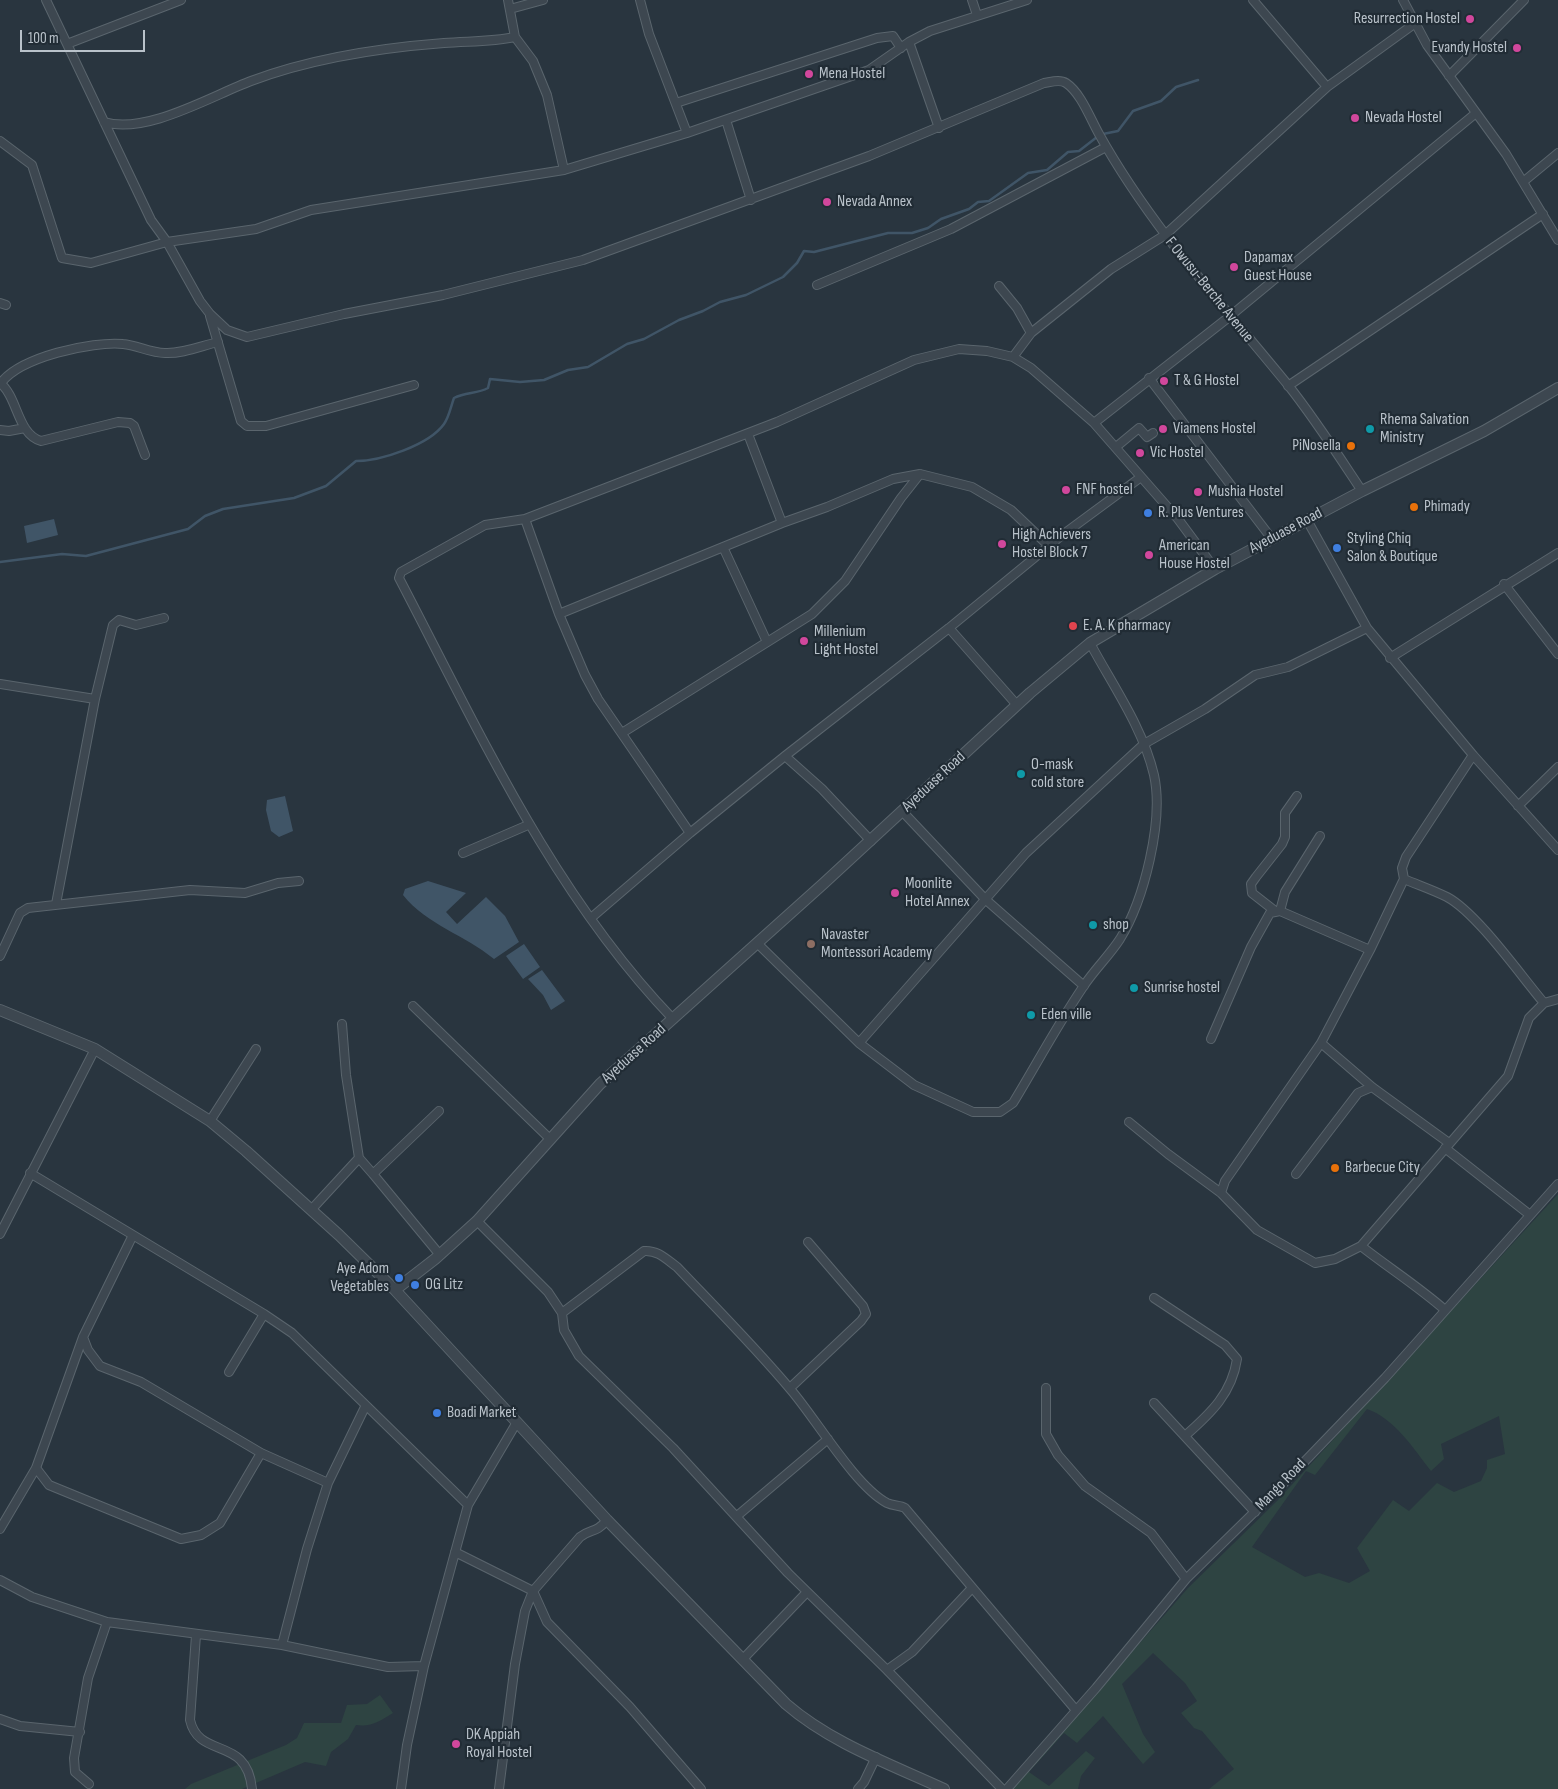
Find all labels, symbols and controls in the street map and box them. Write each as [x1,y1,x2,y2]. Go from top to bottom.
place label: Resurrection Hostel [1354,9,1460,29]
marker: Resurrection Hostel [1464,13,1476,25]
scale bar [22,20,148,52]
text: 100 m [28,29,59,48]
place label: Evandy Hostel [1431,38,1507,58]
marker: Evandy Hostel [1511,42,1523,54]
place label: Mena Hostel [819,64,885,84]
marker: Mena Hostel [803,68,815,80]
place label: Nevada Hostel [1365,108,1442,128]
marker: Nevada Hostel [1349,112,1361,124]
place label: Nevada Annex [837,192,912,212]
marker: Nevada Annex [821,196,833,208]
street label: F Owusu-Berche Avenue [1161,233,1257,347]
place label: Dapamax Guest House [1244,248,1312,286]
marker: Dapamax Guest House [1228,261,1240,273]
place label: T & G Hostel [1174,371,1239,391]
marker: T & G Hostel [1158,375,1170,387]
place label: Rhema Salvation Ministry [1380,410,1469,448]
place label: Viamens Hostel [1173,419,1256,439]
marker: Viamens Hostel [1157,423,1169,435]
marker: Rhema Salvation Ministry [1364,423,1376,435]
place label: PiNosella [1292,436,1341,456]
marker: PiNosella [1345,440,1357,452]
place label: Vic Hostel [1150,443,1204,463]
marker: Vic Hostel [1134,447,1146,459]
place label: FNF hostel [1076,480,1133,500]
place label: Mushia Hostel [1208,482,1283,502]
marker: FNF hostel [1060,484,1072,496]
marker: Mushia Hostel [1192,486,1204,498]
place label: Phimady [1424,497,1470,517]
marker: Phimady [1408,501,1420,513]
place label: R. Plus Ventures [1158,503,1244,523]
street label: Ayeduase Road [1246,504,1326,558]
marker: R. Plus Ventures [1142,507,1154,519]
place label: High Achievers Hostel Block 7 [1012,525,1091,563]
place label: Styling Chiq Salon & Boutique [1347,529,1438,567]
place label: American House Hostel [1159,536,1230,574]
marker: High Achievers Hostel Block 7 [996,538,1008,550]
marker: Styling Chiq Salon & Boutique [1331,542,1343,554]
marker: American House Hostel [1143,549,1155,561]
place label: E. A. K pharmacy [1083,616,1171,636]
marker: E. A. K pharmacy [1067,620,1079,632]
place label: Millenium Light Hostel [814,622,878,660]
marker: Millenium Light Hostel [798,635,810,647]
street label: Ayeduase Road [898,748,970,816]
place label: O-mask cold store [1031,755,1084,793]
marker: O-mask cold store [1015,768,1027,780]
place label: Moonlite Hotel Annex [905,874,970,912]
marker: Moonlite Hotel Annex [889,887,901,899]
place label: shop [1103,915,1129,935]
marker: shop [1087,919,1099,931]
place label: Navaster Montessori Academy [821,925,932,963]
marker: Navaster Montessori Academy [805,938,817,950]
place label: Sunrise hostel [1144,978,1220,998]
marker: Sunrise hostel [1128,982,1140,994]
place label: Eden ville [1041,1005,1092,1025]
marker: Eden ville [1025,1009,1037,1021]
street label: Ayeduase Road [598,1020,670,1088]
place label: Barbecue City [1345,1158,1420,1178]
marker: Barbecue City [1329,1162,1341,1174]
place label: Aye Adom Vegetables [330,1259,389,1297]
marker: Aye Adom Vegetables [393,1272,405,1284]
place label: OG Litz [425,1275,463,1295]
marker: OG Litz [409,1279,421,1291]
place label: Boadi Market [447,1403,516,1423]
marker: Boadi Market [431,1407,443,1419]
street label: Mango Road [1252,1455,1310,1515]
place label: DK Appiah Royal Hostel [466,1725,532,1763]
marker: DK Appiah Royal Hostel [450,1738,462,1750]

